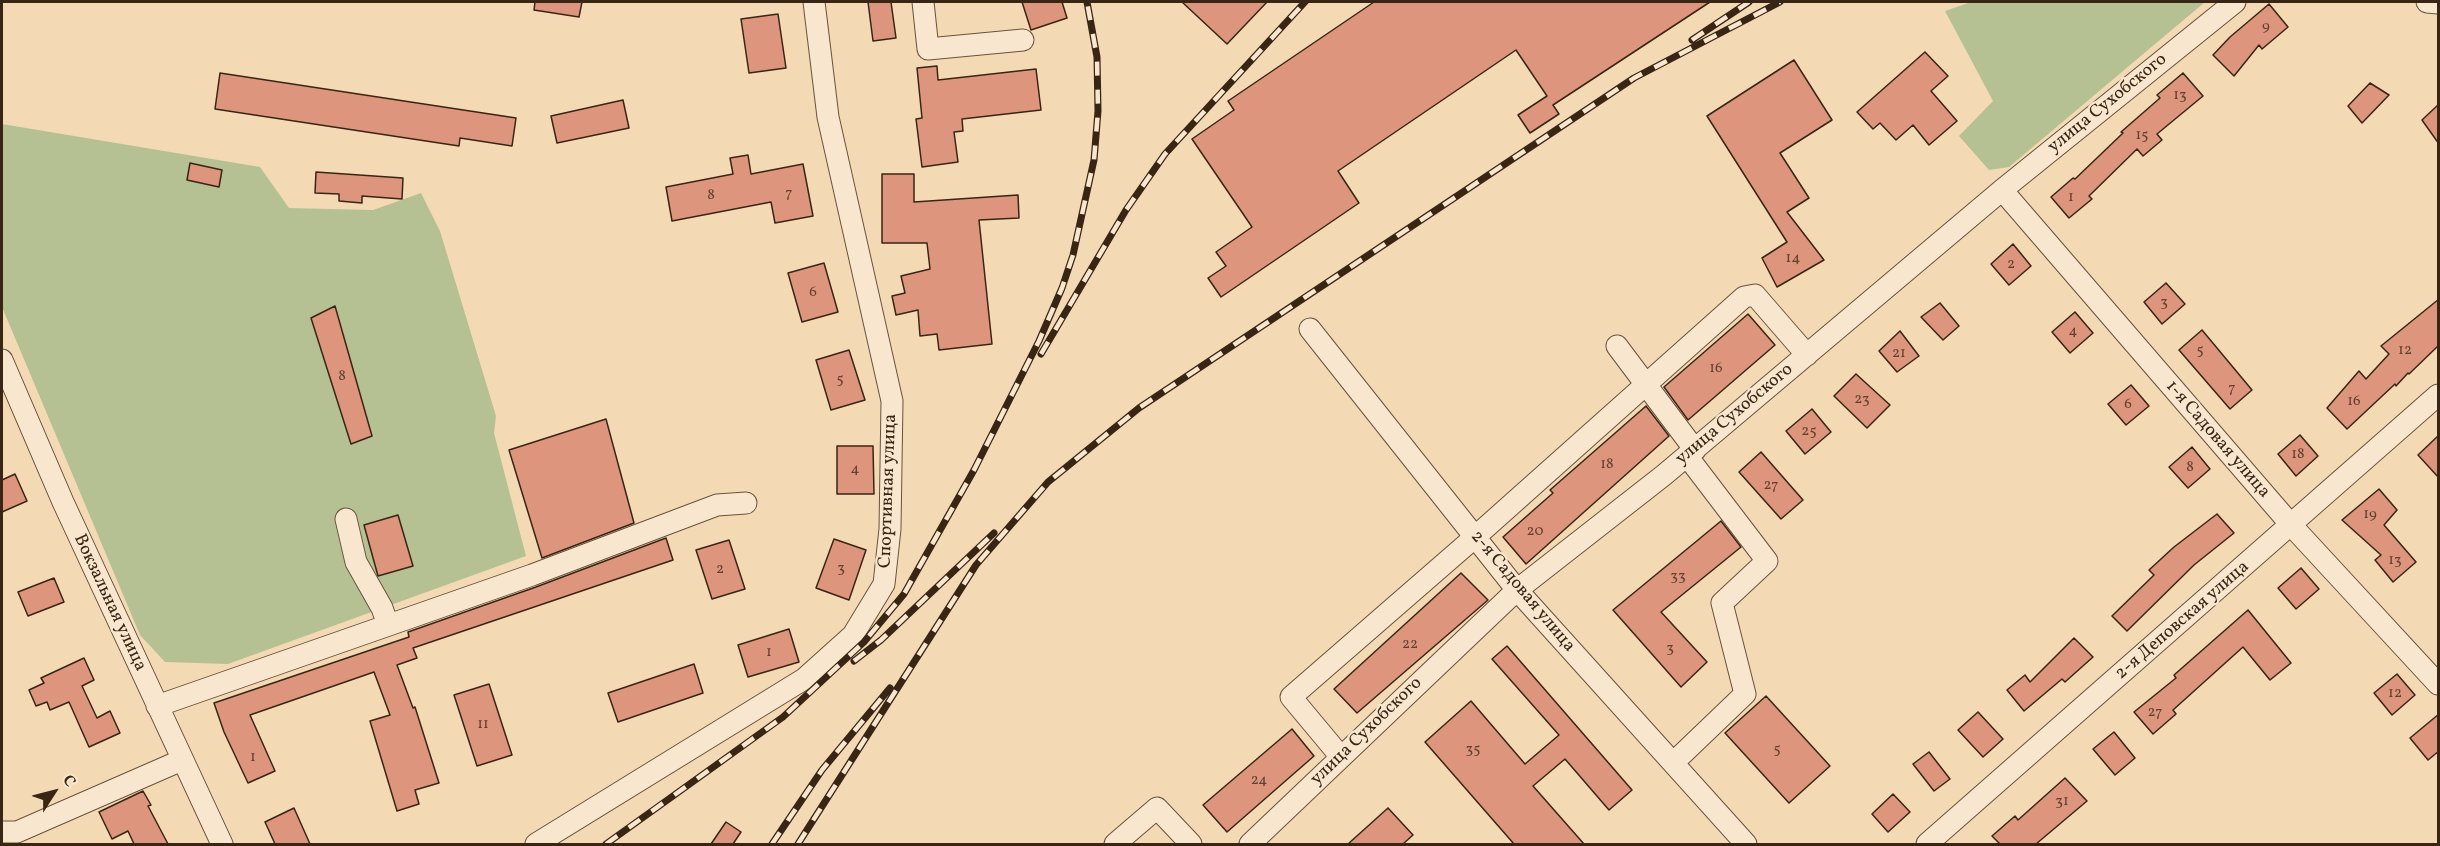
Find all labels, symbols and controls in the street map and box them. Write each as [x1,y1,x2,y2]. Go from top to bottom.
house number: 9 [2262,18,2270,36]
street label: улица Сухобского [2044,49,2172,159]
house number: 13 [2173,87,2187,105]
house number: 15 [2135,127,2149,145]
house number: 7 [785,185,793,203]
house number: 8 [707,187,715,205]
house number: 1 [2068,189,2074,207]
house number: 14 [1786,250,1800,268]
house number: 2 [2007,256,2015,274]
house number: 6 [809,284,817,302]
house number: 3 [2160,294,2168,312]
house number: 4 [2069,323,2077,341]
house number: 5 [2196,342,2204,360]
house number: 12 [2398,342,2412,360]
house number: 21 [1892,345,1906,363]
street label: улица Сухобского [1672,360,1798,470]
house number: 16 [1709,360,1723,378]
house number: 8 [338,368,346,386]
house number: 5 [836,371,844,389]
street label: 1-я Садовая улица [2160,377,2274,503]
house number: 7 [2228,380,2236,398]
house number: 23 [1854,391,1870,409]
house number: 16 [2347,393,2361,411]
house number: 6 [2124,396,2132,414]
street label: Спортивная улица [876,414,902,568]
house number: 25 [1801,423,1817,441]
house number: 18 [2291,446,2305,464]
house number: 18 [1600,456,1614,474]
house number: 8 [2186,459,2194,477]
house number: 4 [851,461,859,479]
house number: 27 [1764,477,1778,495]
house number: 19 [2363,506,2377,524]
house number: 20 [1527,523,1543,541]
street label: 2-я Садовая улица [1465,527,1579,657]
street label: Вокзальная улица [68,531,150,675]
house number: 13 [2388,552,2402,570]
street label: 2-я Деповская улица [2112,557,2254,685]
house number: 3 [837,560,845,578]
house number: 2 [716,561,724,579]
house number: 33 [1670,568,1686,586]
house number: 22 [1402,636,1418,654]
house number: 3 [1666,640,1674,658]
house number: 1 [766,644,772,662]
street label: улица Сухобского [1307,673,1427,791]
house number: 12 [2388,685,2402,703]
house number: 27 [2148,704,2162,722]
house number: 11 [477,716,489,734]
house number: 35 [1466,741,1480,759]
house number: 5 [1773,741,1781,759]
house number: 1 [250,749,256,767]
north arrow [24,762,84,822]
text: С [57,771,80,792]
house number: 24 [1251,772,1267,790]
house number: 31 [2055,793,2069,811]

